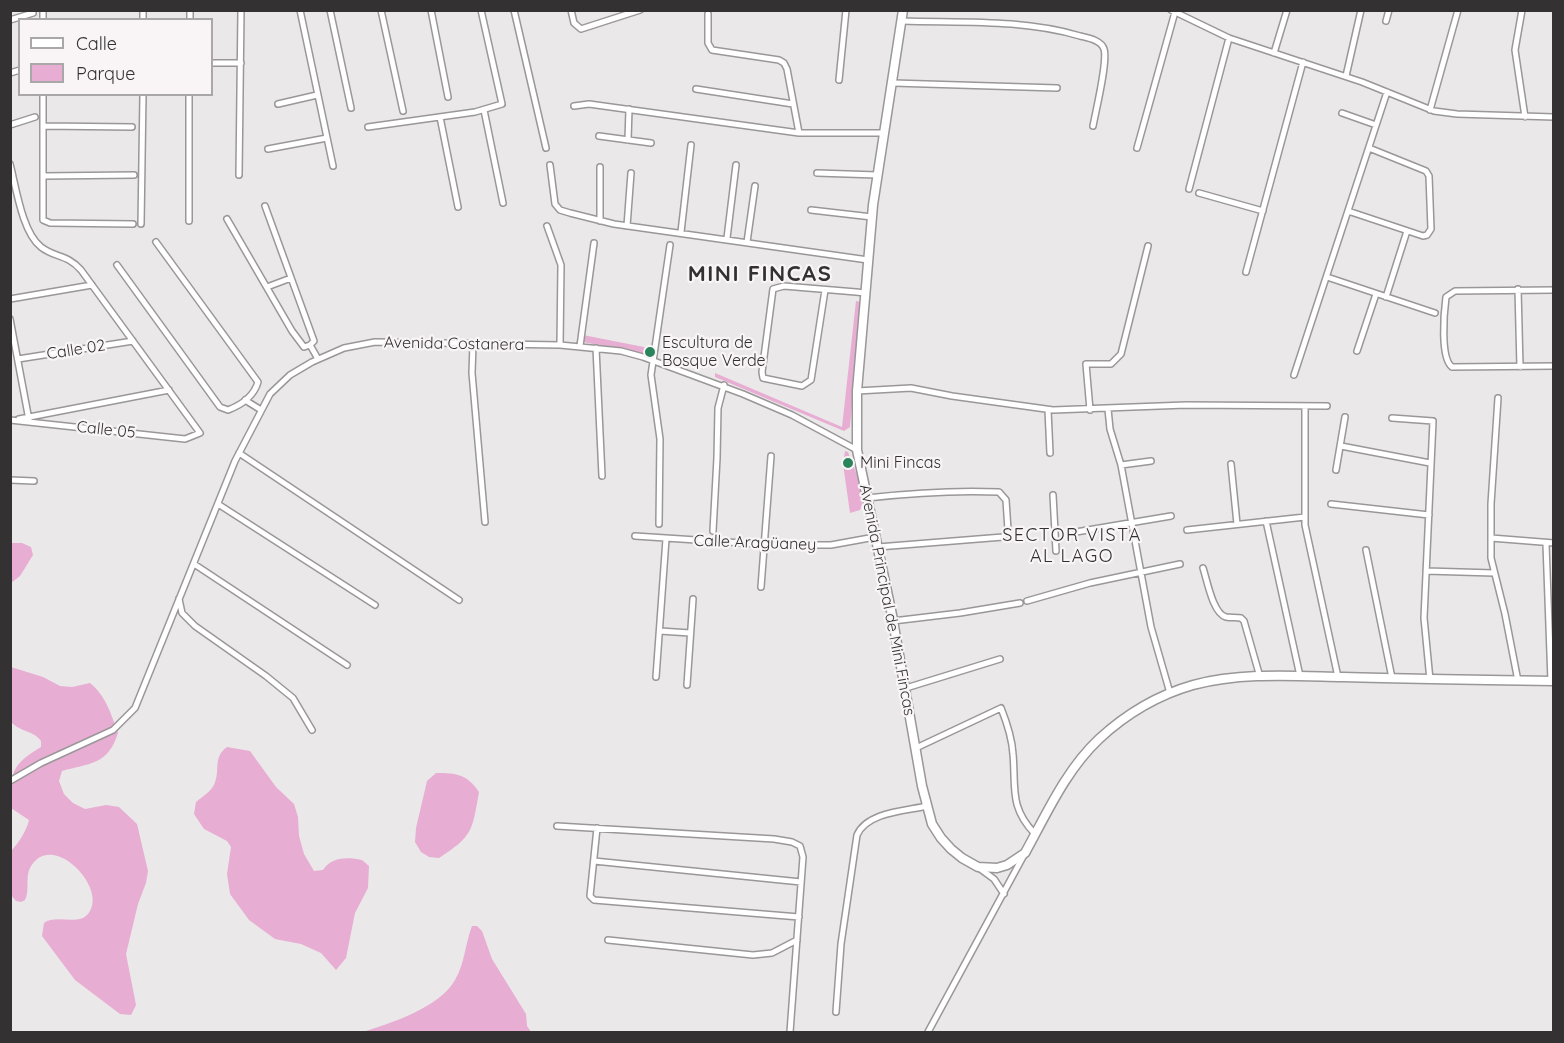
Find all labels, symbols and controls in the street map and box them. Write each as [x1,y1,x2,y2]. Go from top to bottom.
legend [18,18,213,96]
text: Calle [76,32,117,55]
text: Parque [76,62,135,85]
district label: MINI FINCAS [688,261,832,287]
street label: Avenida Costanera [384,333,524,355]
place label: Escultura de Bosque Verde [662,333,766,371]
street label: Calle 02 [45,336,107,364]
marker: Escultura de Bosque Verde [643,345,657,359]
street label: Calle 05 [76,417,136,443]
place label: Mini Fincas [860,453,941,473]
marker: Mini Fincas [841,456,855,470]
street label: Avenida Principal de Mini Fincas [855,483,919,717]
district label: SECTOR VISTA AL LAGO [1002,525,1142,568]
street label: Calle Aragüaney [693,531,817,555]

